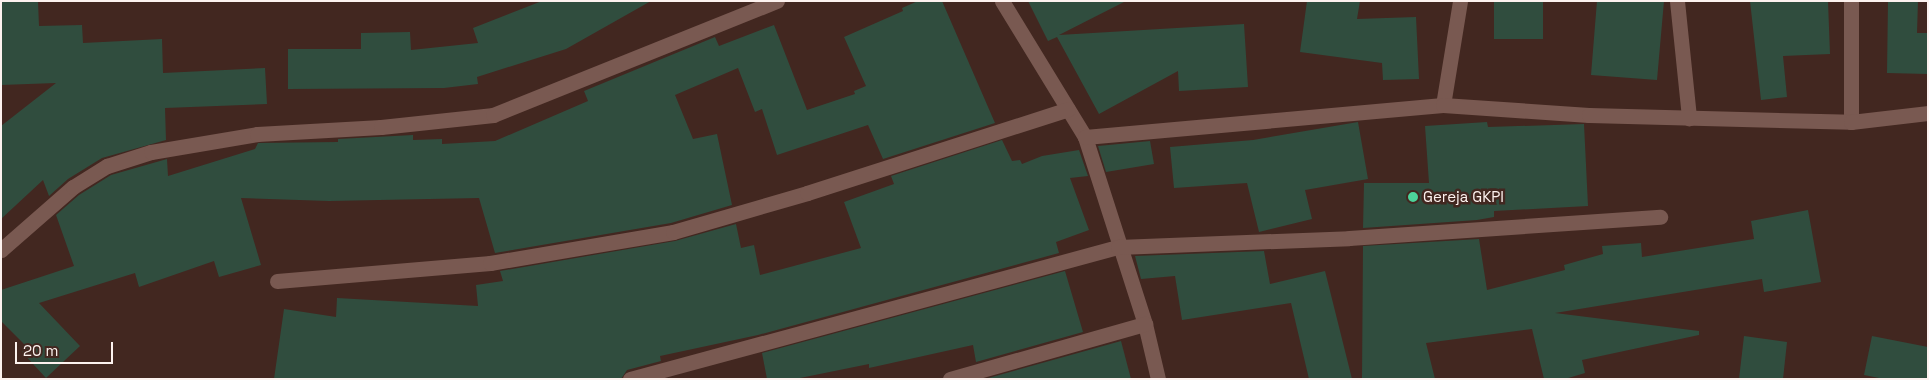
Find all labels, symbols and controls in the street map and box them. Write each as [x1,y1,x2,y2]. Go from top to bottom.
place label: Gereja GKPI [1423,188,1504,206]
marker: Gereja GKPI [1407,191,1419,203]
scale bar [18,332,115,364]
text: 20 m [23,341,58,360]

